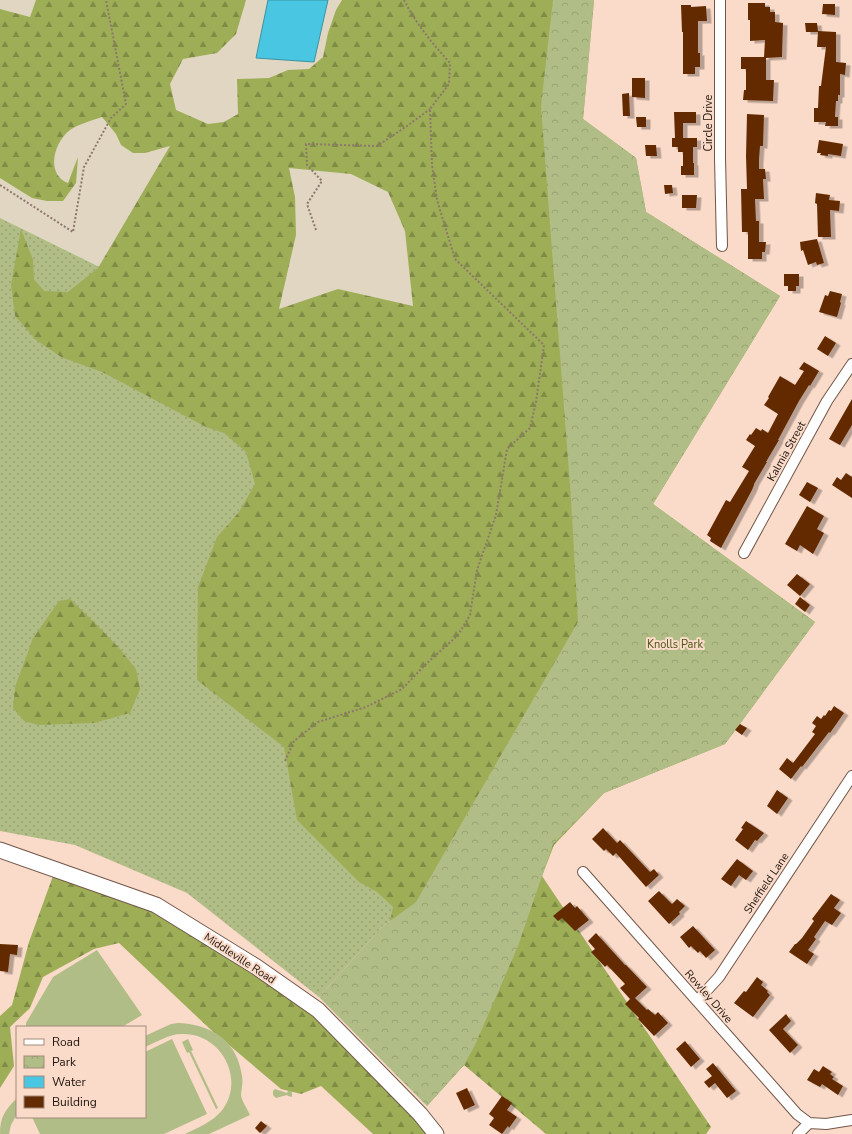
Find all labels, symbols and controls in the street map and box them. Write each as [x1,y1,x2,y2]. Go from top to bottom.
street label: Circle Drive [701,94,716,151]
street label: Kalmia Street [764,418,809,484]
park label: Knolls Park [647,637,703,652]
street label: Sheffield Lane [740,850,792,917]
street label: Middleville Road [201,930,278,987]
street label: Rowley Drive [681,966,736,1026]
legend [16,1026,146,1118]
text: Road [52,1034,80,1050]
text: Park [52,1054,77,1070]
text: Water [52,1074,86,1090]
text: Building [52,1094,97,1110]

